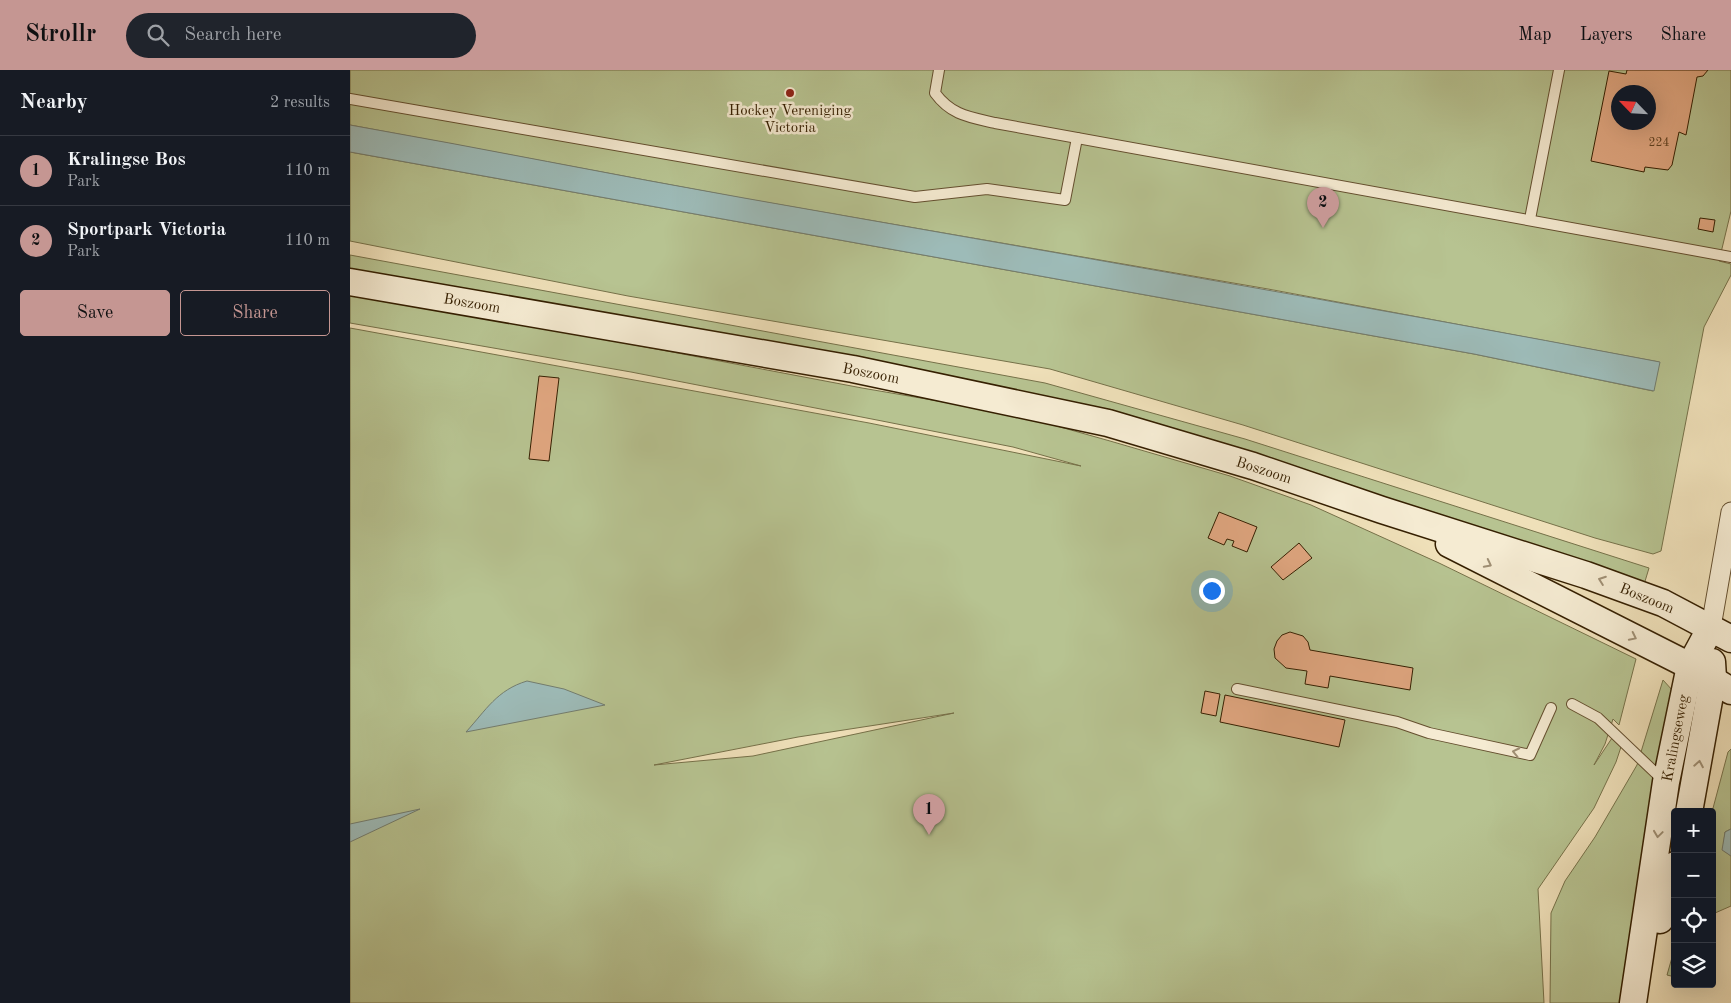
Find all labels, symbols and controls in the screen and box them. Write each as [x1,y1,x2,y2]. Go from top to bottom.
search box [126,13,476,58]
icon: search [144,21,172,49]
text: Strollr [25,23,96,47]
text: Search here [184,26,282,45]
text: Map [1518,26,1552,44]
text: Layers [1580,26,1632,44]
text: Share [1660,26,1706,44]
north arrow [1611,85,1656,130]
marker: Hockey Vereniging Victoria [784,87,796,99]
text: Nearby [20,92,88,113]
text: 2 results [270,95,330,111]
place label: Hockey Vereniging Victoria [728,104,852,136]
house number: 224 [1649,137,1669,149]
text: Kralingse Bos [67,151,186,170]
text: 1 [31,163,41,179]
text: 110 m [285,163,330,179]
text: Park [67,174,100,190]
pin: 2 [1307,187,1339,228]
text: Sportpark Victoria [67,221,226,240]
text: 2 [31,233,41,249]
text: 110 m [285,233,330,249]
text: Park [67,244,100,260]
button: Save [20,290,170,336]
button: Share [180,290,330,336]
street label: Boszoom [442,292,502,317]
street label: Boszoom [841,362,901,387]
street label: Boszoom [1234,455,1293,487]
one-way arrow [1482,558,1491,568]
one-way arrow [1598,576,1606,586]
your location [1199,578,1225,604]
street label: Boszoom [1617,582,1676,617]
one-way arrow [1627,631,1636,641]
street label: Kralingseweg [1661,693,1692,783]
one-way arrow [1511,747,1520,758]
one-way arrow [1693,760,1703,768]
pin: 1 [913,794,945,835]
map controls [1671,808,1716,988]
button: + [1671,808,1716,853]
one-way arrow [1654,830,1664,838]
button: − [1671,853,1716,898]
button: locate [1671,898,1716,943]
button: layers [1671,943,1716,988]

